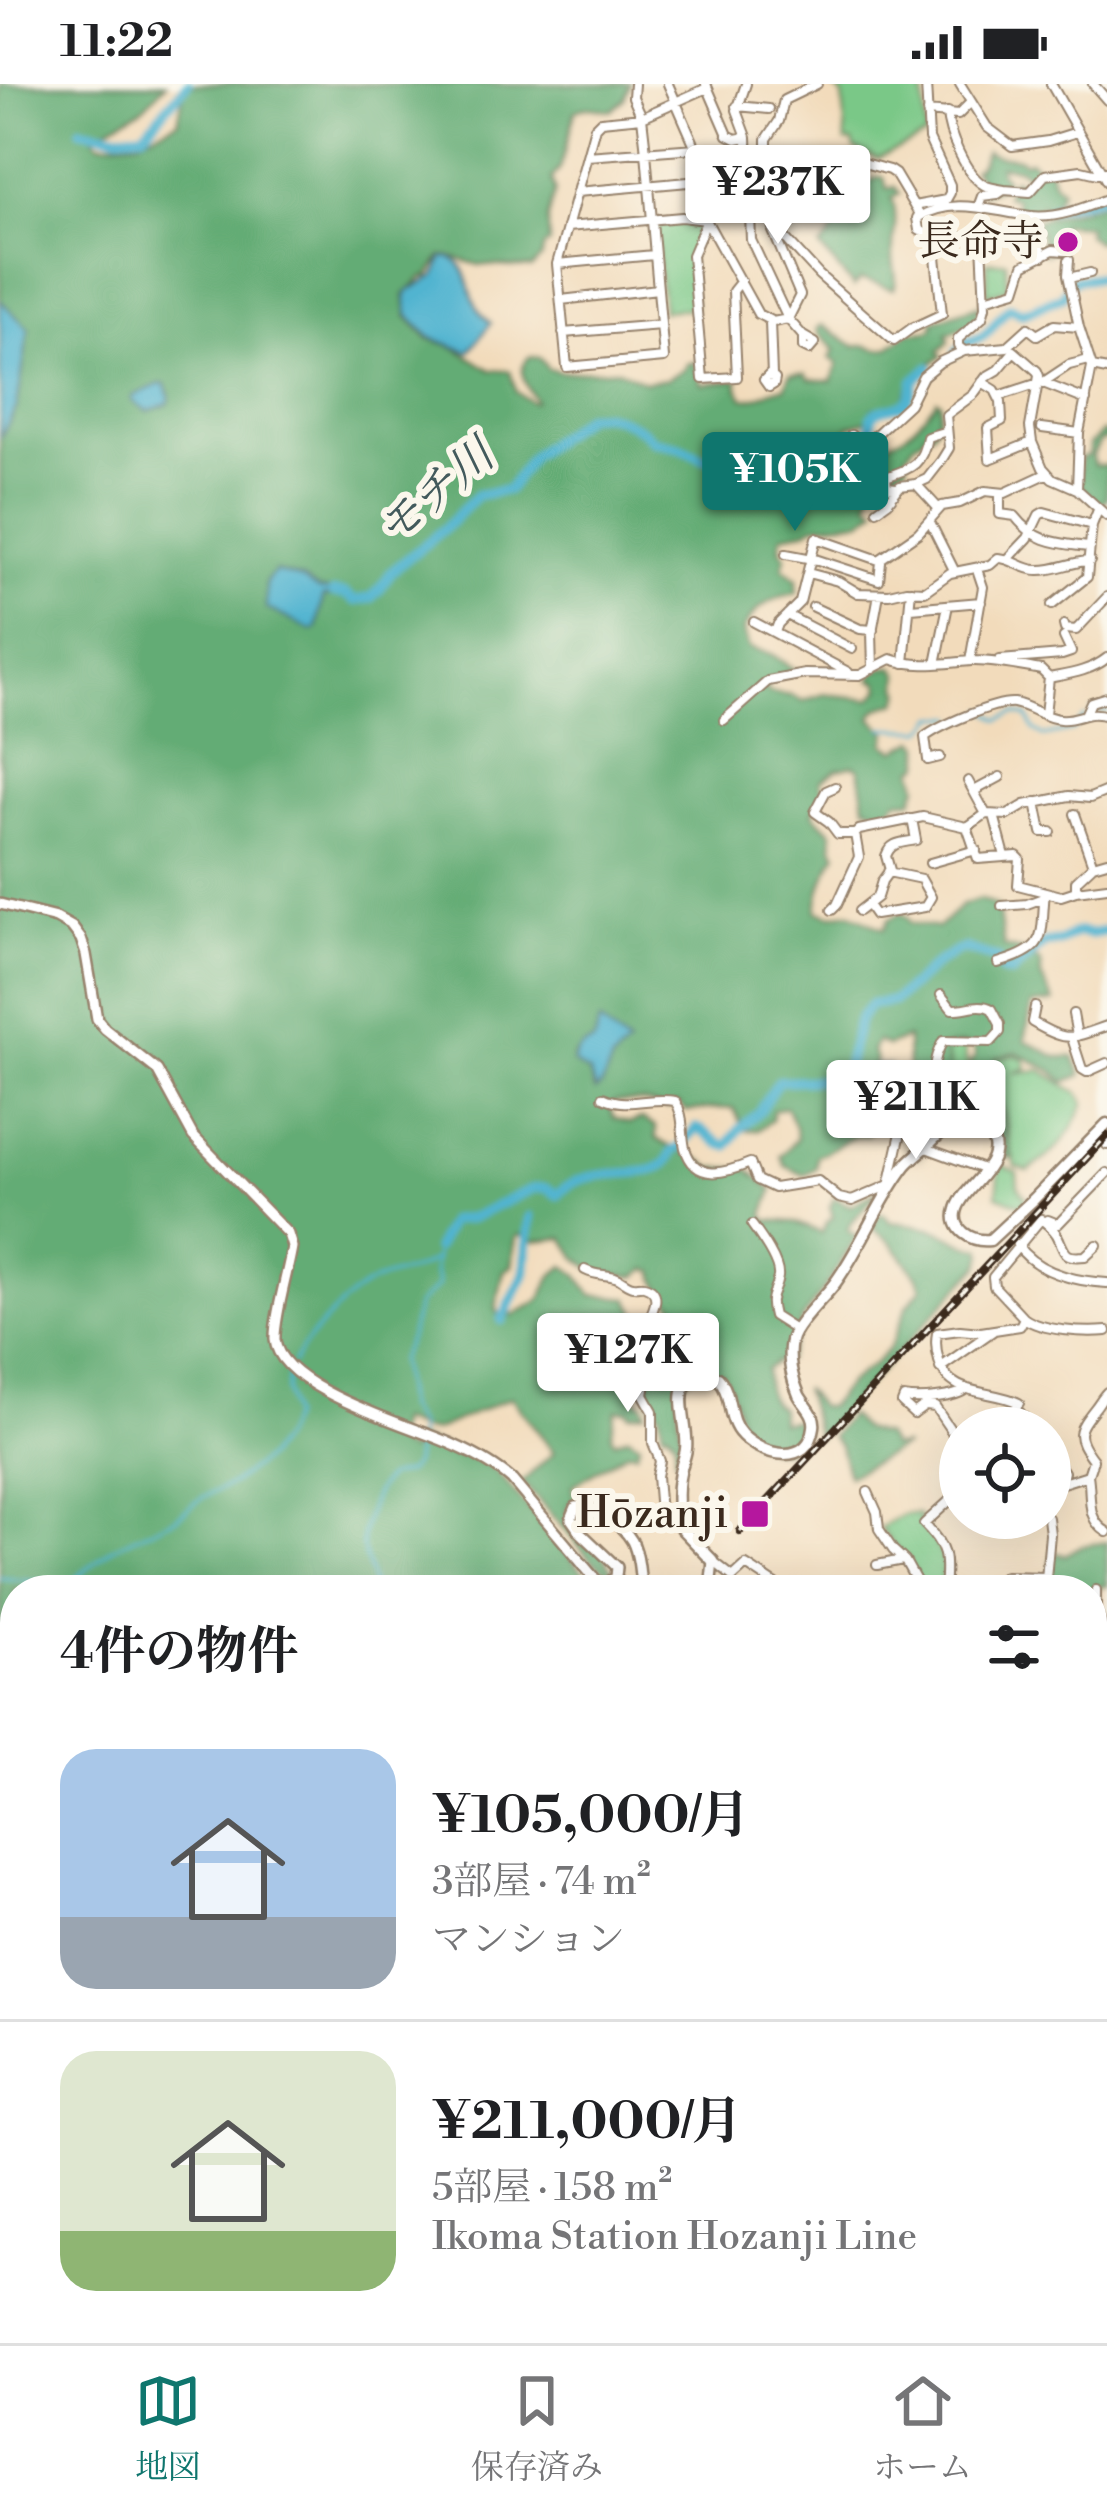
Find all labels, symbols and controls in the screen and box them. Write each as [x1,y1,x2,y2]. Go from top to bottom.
text: 11:22 [60,14,173,71]
pin: ¥237K [694,145,862,247]
text: ¥237K [712,159,844,208]
place label: 長命寺 [918,216,1044,269]
marker: 長命寺 [1055,229,1081,255]
water label: モチ川 [366,425,510,558]
pin: ¥105K [711,432,879,534]
text: ¥105K [729,446,861,495]
pin: ¥211K [832,1060,1000,1162]
text: ¥211K [853,1074,979,1123]
pin: ¥127K [544,1313,712,1415]
text: ¥127K [564,1327,692,1376]
map controls [939,1407,1071,1539]
button: locate [939,1407,1071,1539]
place label: Hōzanji [577,1488,728,1542]
marker: Hōzanji [739,1498,771,1530]
icon: filters [981,1614,1047,1680]
text: 4件の物件 [60,1621,298,1685]
text: ¥105,000/月 [432,1785,750,1849]
icon: home [156,1797,300,1941]
text: 3部屋 · 74 m² [432,1858,651,1907]
text: マンション [432,1916,625,1965]
text: ¥211,000/月 [432,2091,742,2155]
icon: home [156,2099,300,2243]
text: 5部屋 · 158 m² [432,2164,672,2213]
text: Ikoma Station Hozanji Line [432,2213,917,2262]
tab: 地図 [135,2368,201,2489]
tab: 保存済み [471,2368,603,2489]
tab: ホーム [873,2368,972,2489]

